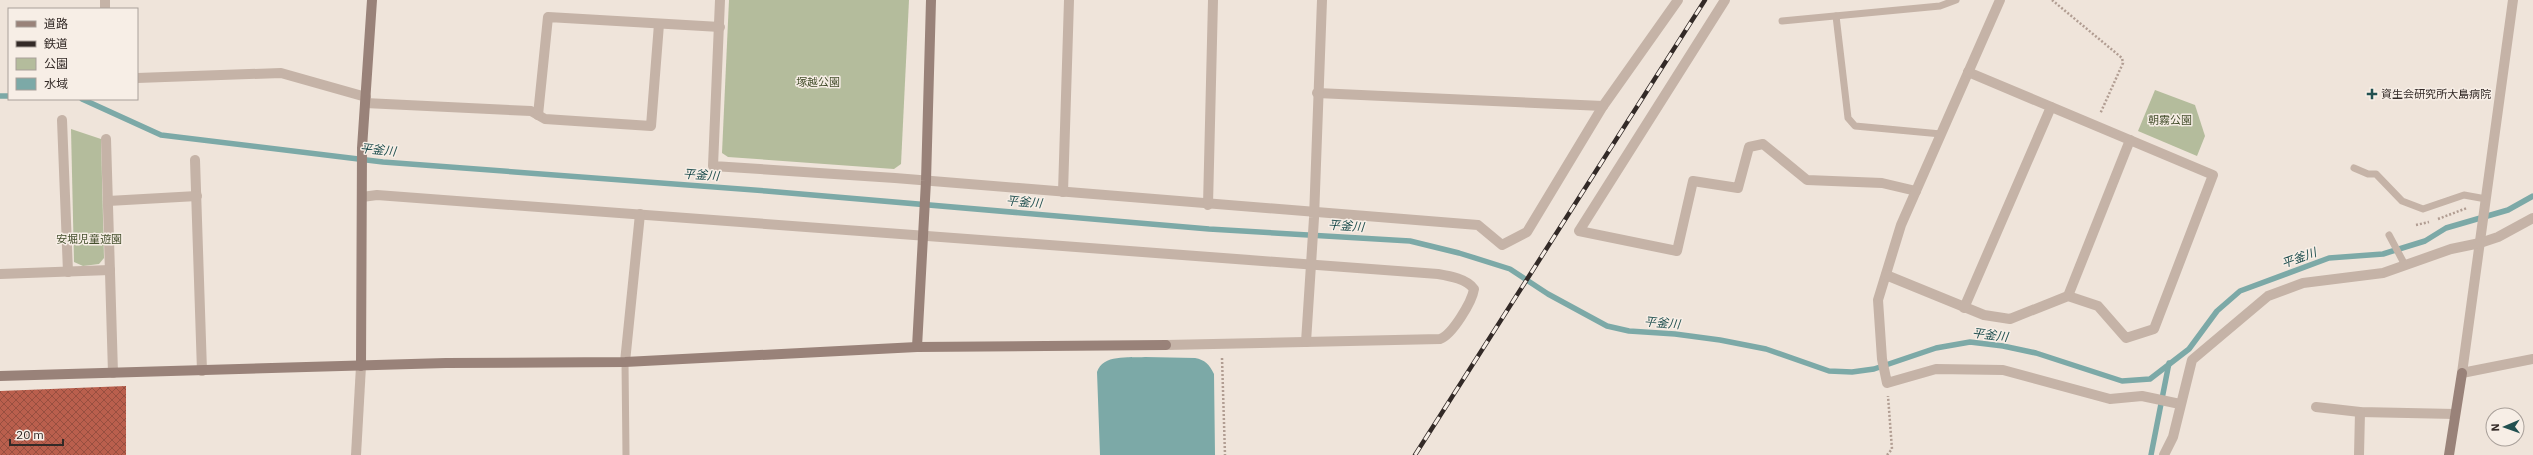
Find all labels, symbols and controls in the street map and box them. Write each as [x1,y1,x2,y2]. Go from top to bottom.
legend [8,8,138,100]
text: 道路 [44,16,68,31]
text: 鉄道 [44,36,68,51]
text: 公園 [44,56,68,71]
park label: 塚越公園 [796,75,840,89]
text: 水域 [44,76,68,91]
place label: 資生会研究所大島病院 [2381,87,2491,101]
marker: 資生会研究所大島病院 [2366,88,2378,100]
park label: 朝霧公園 [2148,113,2192,127]
water label: 平釜川 [359,140,399,159]
water label: 平釜川 [683,166,722,183]
water label: 平釜川 [1005,192,1045,211]
water label: 平釜川 [1328,217,1367,234]
park label: 安堀児童遊園 [56,232,122,246]
water label: 平釜川 [2279,244,2320,271]
water label: 平釜川 [1643,313,1683,332]
water label: 平釜川 [1971,325,2011,344]
north arrow [2485,407,2525,447]
scale bar [10,421,63,447]
text: N [2488,423,2502,432]
text: 20 m [16,427,44,442]

